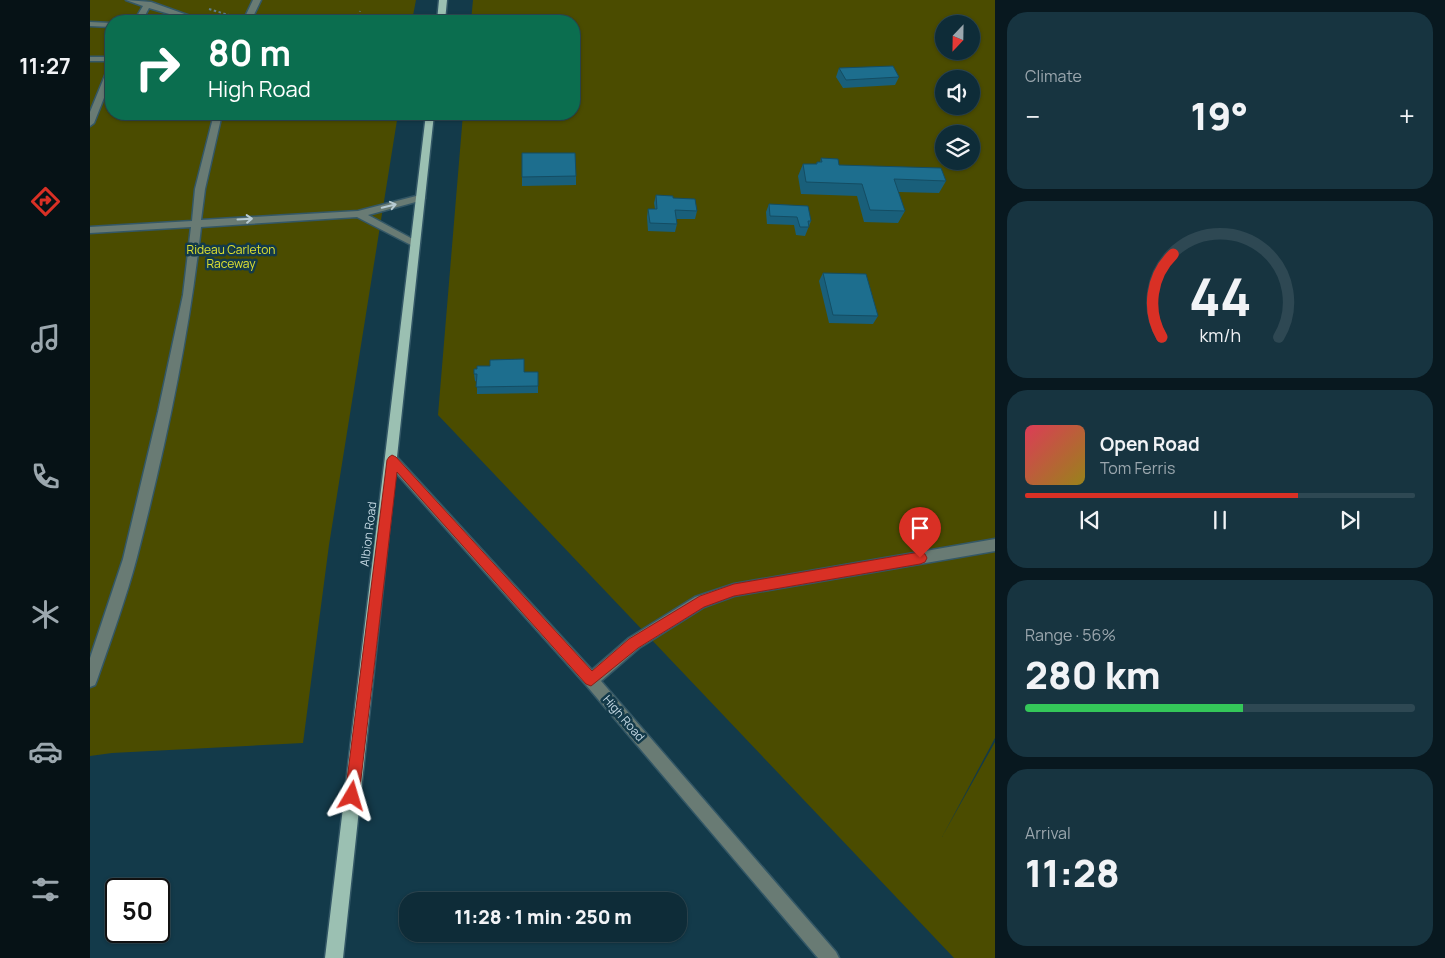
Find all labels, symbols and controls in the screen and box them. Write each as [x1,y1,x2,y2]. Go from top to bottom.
north arrow [935,15,980,60]
map controls [935,15,980,170]
text: 80 m [208,29,291,77]
icon: right [125,35,190,100]
text: 11:27 [19,51,71,81]
text: Climate [1025,65,1082,87]
button: sound [935,70,980,115]
text: High Road [208,74,311,104]
text: 19° [1190,89,1248,141]
text: − [1025,97,1040,135]
text: + [1399,97,1415,135]
button: layers [935,125,980,170]
icon: directions [28,184,63,219]
one-way arrow [380,201,396,210]
one-way arrow [237,215,253,224]
park label: Rideau Carleton Raceway [187,241,275,272]
text: 44 [1189,261,1251,332]
icon: music [28,321,63,356]
text: km/h [1199,323,1241,347]
text: Open Road [1100,431,1200,457]
text: Tom Ferris [1100,457,1175,479]
icon: phone [28,459,63,494]
street label: Albion Road [356,501,380,567]
icon: previous [1076,506,1104,534]
icon: pause [1206,506,1234,534]
icon: next [1336,506,1364,534]
pin [899,507,941,558]
icon: arrive [906,514,934,542]
icon: climate [28,597,63,632]
text: Range · 56% [1025,624,1116,646]
text: 280 km [1025,648,1161,700]
street label: High Road [599,691,649,745]
icon: car [28,734,63,769]
position arrow [325,769,377,821]
text: Arrival [1025,822,1071,844]
text: 11:28 [1025,846,1120,898]
icon: filters [28,872,63,907]
speed limit sign: 50 [105,878,170,943]
text: 11:28 · 1 min · 250 m [454,904,632,930]

